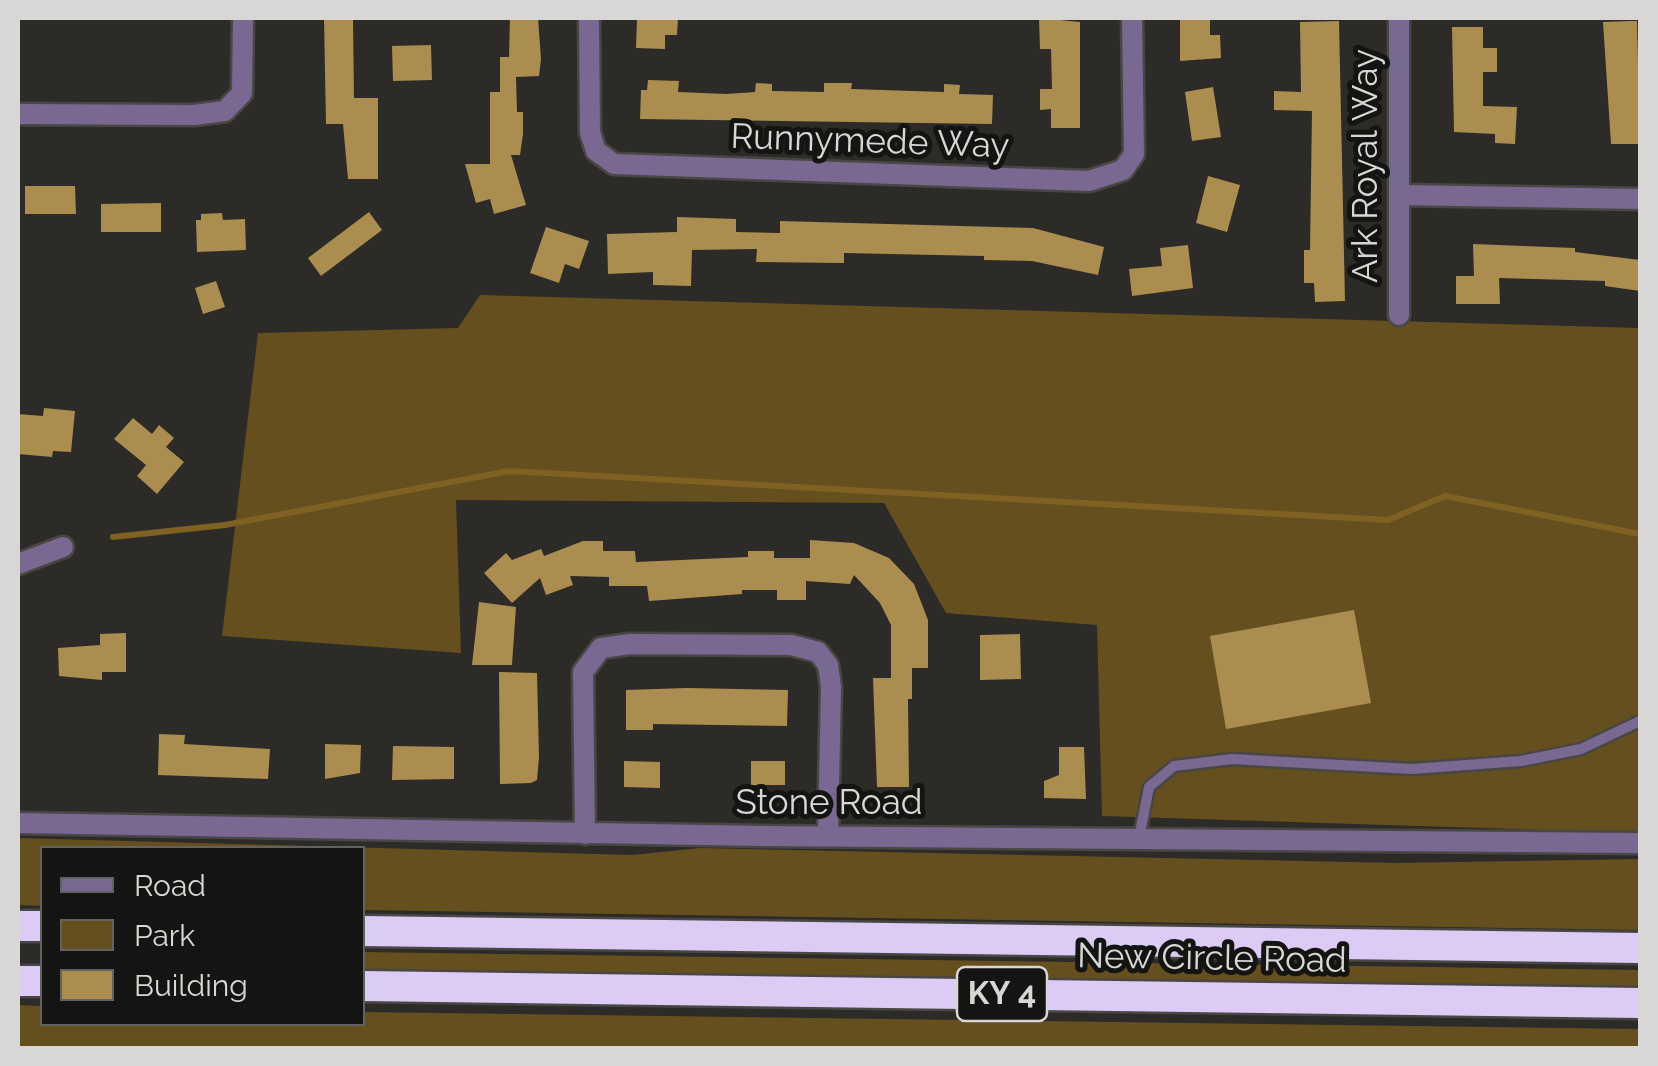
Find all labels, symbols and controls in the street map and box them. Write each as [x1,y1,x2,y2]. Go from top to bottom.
street label: Ark Royal Way [1345,49,1387,283]
street label: Runnymede Way [730,116,1010,168]
street label: Stone Road [735,782,923,824]
legend [40,846,365,1026]
text: Road [134,868,206,903]
text: Park [134,918,195,953]
street label: New Circle Road [1077,936,1347,982]
road number: KY 4 [957,967,1047,1021]
text: Building [134,968,248,1003]

